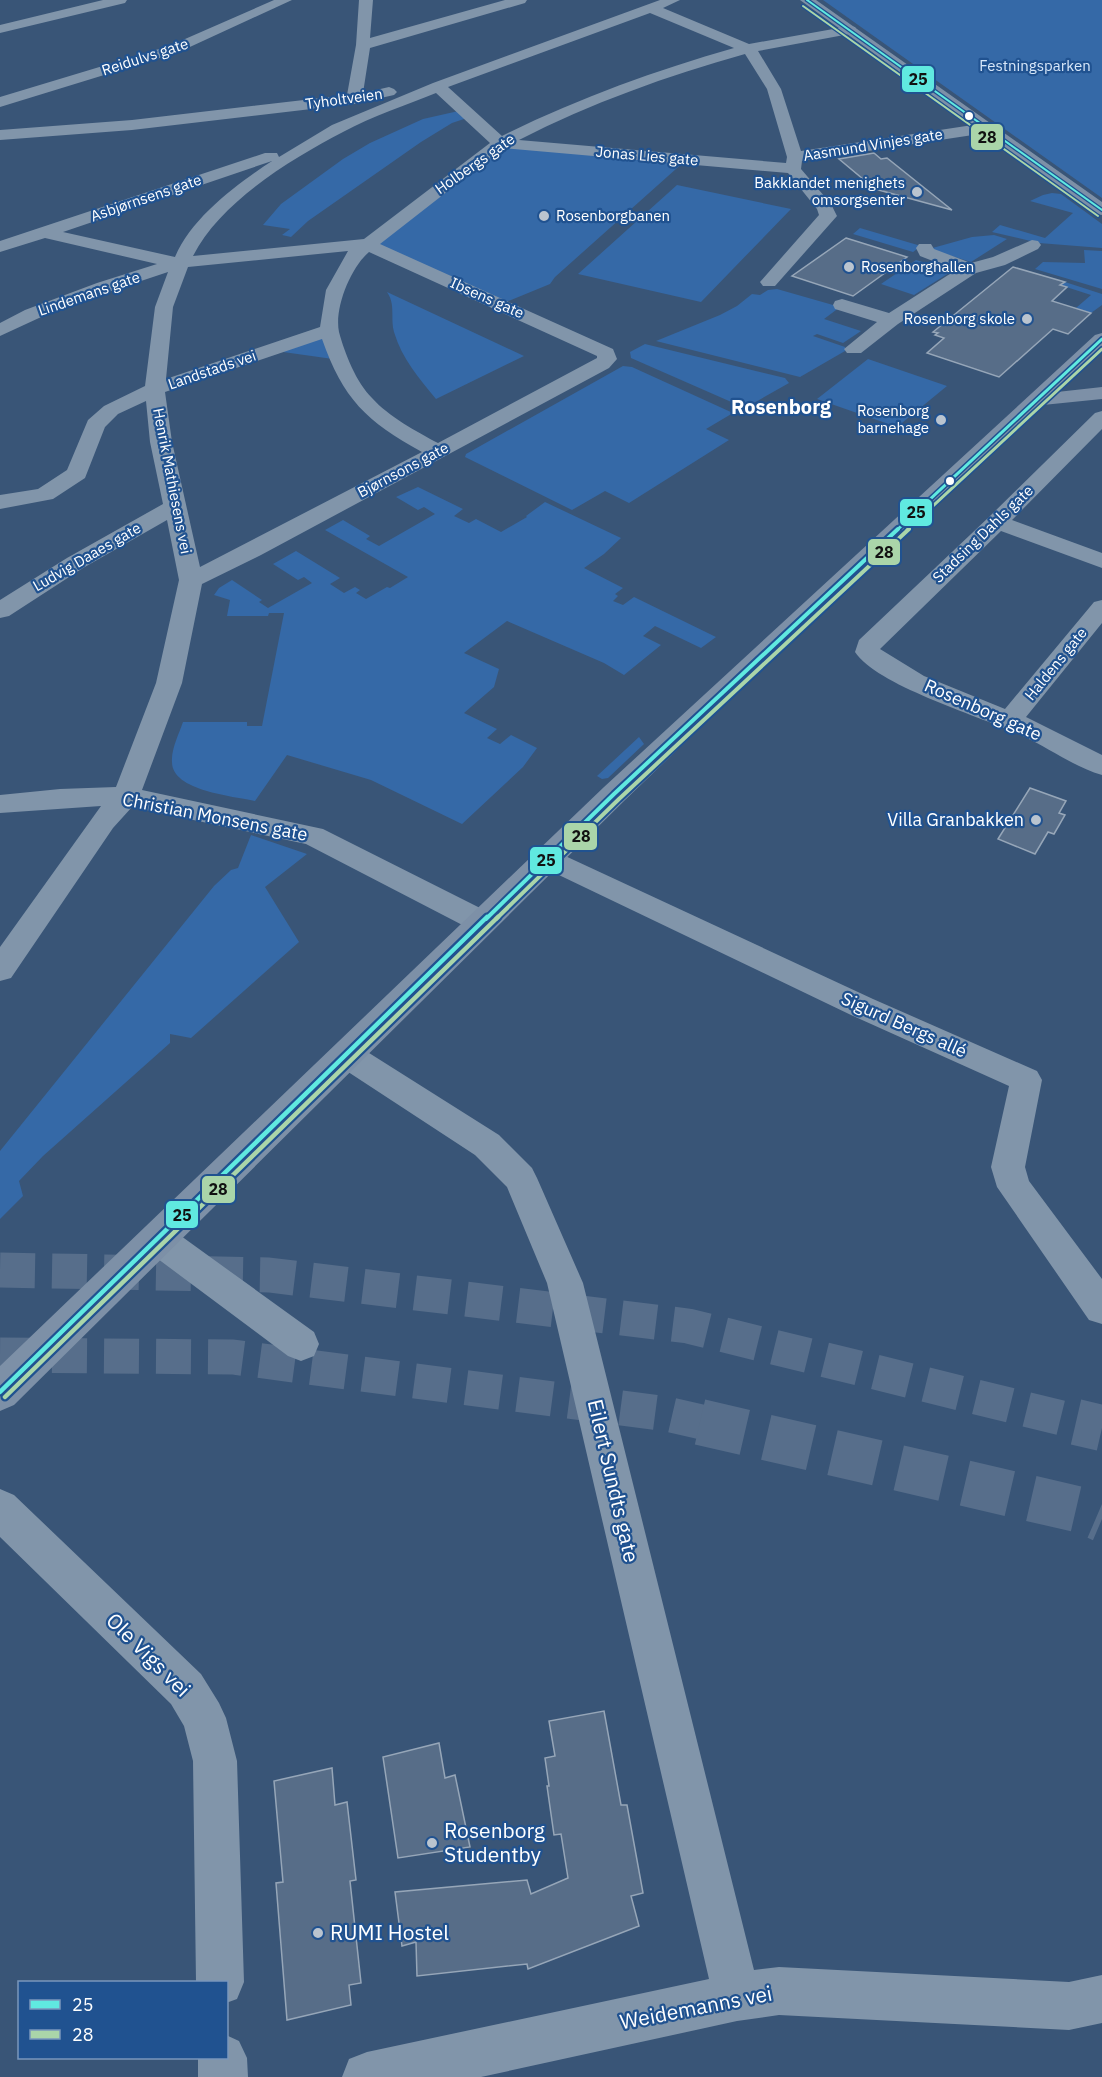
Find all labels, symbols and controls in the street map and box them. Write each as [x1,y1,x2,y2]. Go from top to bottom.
street label: Reidulvs gate [99,34,191,79]
park label: Festningsparken [979,56,1091,75]
line badge: 25 [901,65,935,93]
text: 25 [908,69,928,89]
street label: Tyholtveien [304,84,384,113]
unlabelled marker [963,110,975,122]
line badge: 28 [970,123,1004,151]
street label: Aasmund Vinjes gate [802,124,944,165]
text: 28 [977,127,997,147]
street label: Holbergs gate [431,129,518,198]
street label: Jonas Lies gate [595,142,699,169]
street label: Asbjørnsens gate [88,170,204,225]
place label: Bakklandet menighets omsorgsenter [754,173,905,209]
marker: Bakklandet menighets omsorgsenter [910,185,924,199]
place label: Rosenborgbanen [556,206,670,225]
marker: Rosenborgbanen [537,209,551,223]
place label: Rosenborghallen [861,257,974,276]
marker: Rosenborghallen [842,260,856,274]
street label: Lindemans gate [35,267,142,320]
street label: Ibsens gate [447,273,527,322]
place label: Rosenborg skole [904,309,1015,328]
marker: Rosenborg skole [1020,312,1034,326]
street label: Landstads vei [165,346,258,393]
district label: Rosenborg [731,393,832,420]
place label: Rosenborg barnehage [857,401,929,437]
street label: Henrik Mathiesens vei [149,406,196,555]
marker: Rosenborg barnehage [934,413,948,427]
street label: Bjørnsons gate [354,438,452,502]
unlabelled marker [944,475,956,487]
street label: Stadsing Dahls gate [928,481,1037,587]
line badge: 25 [899,498,933,527]
text: 25 [906,502,926,522]
street label: Ludvig Daaes gate [29,518,144,595]
line badge: 28 [867,538,901,566]
text: 28 [874,542,894,562]
street label: Haldens gate [1020,623,1091,704]
street label: Rosenborg gate [921,673,1045,746]
street label: Christian Monsens gate [121,787,310,846]
place label: Villa Granbakken [887,808,1024,831]
marker: Villa Granbakken [1029,813,1043,827]
line badge: 28 [563,822,598,851]
text: 28 [571,826,591,846]
line badge: 25 [529,846,563,875]
text: 25 [536,850,556,870]
street label: Sigurd Bergs allé [838,987,971,1063]
line badge: 28 [201,1175,236,1204]
text: 28 [208,1179,228,1199]
line badge: 25 [165,1200,199,1229]
text: 25 [172,1205,192,1225]
street label: Eilert Sundts gate [582,1396,646,1565]
street label: Ole Vigs vei [101,1606,197,1702]
place label: Rosenborg Studentby [444,1816,545,1868]
marker: Rosenborg Studentby [425,1836,439,1850]
place label: RUMI Hostel [330,1918,449,1946]
marker: RUMI Hostel [311,1926,325,1940]
street label: Weidemanns vei [617,1979,774,2035]
legend [18,1981,228,2059]
text: 25 [72,1993,94,2016]
text: 28 [72,2023,94,2046]

